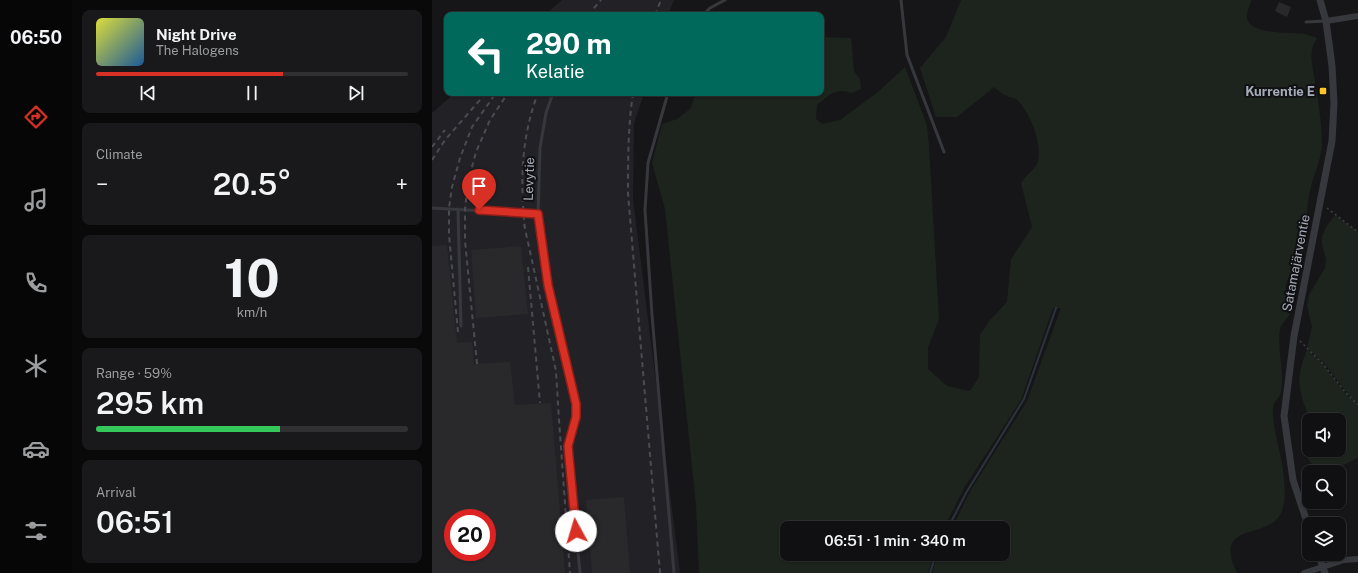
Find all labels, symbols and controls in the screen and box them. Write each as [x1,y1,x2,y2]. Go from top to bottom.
text: Night Drive [156,26,237,43]
text: 06:50 [10,27,62,48]
text: 290 m [526,27,612,60]
icon: left [460,28,512,80]
text: The Halogens [156,43,239,58]
text: Kelatie [526,61,585,82]
icon: previous [137,82,159,104]
icon: pause [241,82,263,104]
icon: next [345,82,367,104]
place label: Kurrentie E [1245,84,1315,99]
marker: Kurrentie E [1318,86,1328,96]
icon: directions [22,103,50,131]
text: Climate [96,147,143,162]
street label: Levytie [521,157,537,201]
text: 20.5° [213,166,291,202]
pin [462,169,496,210]
text: − [96,171,108,197]
text: + [396,171,408,197]
icon: arrive [468,175,490,197]
icon: music [22,186,50,214]
street label: Satamajärventie [1279,213,1313,313]
text: 10 [224,248,280,309]
icon: phone [22,269,50,297]
text: km/h [237,305,267,320]
icon: climate [22,352,50,380]
text: Range · 59% [96,366,172,381]
text: 295 km [96,385,204,421]
map controls [1302,413,1346,561]
button: sound [1302,413,1346,457]
icon: car [22,435,50,463]
button: search [1302,465,1346,509]
text: Arrival [96,485,136,500]
text: 06:51 [96,504,174,540]
speed limit sign: 20 [444,509,496,561]
position arrow [555,510,597,552]
icon: filters [22,517,50,545]
button: layers [1302,517,1346,561]
text: 06:51 · 1 min · 340 m [824,532,966,549]

